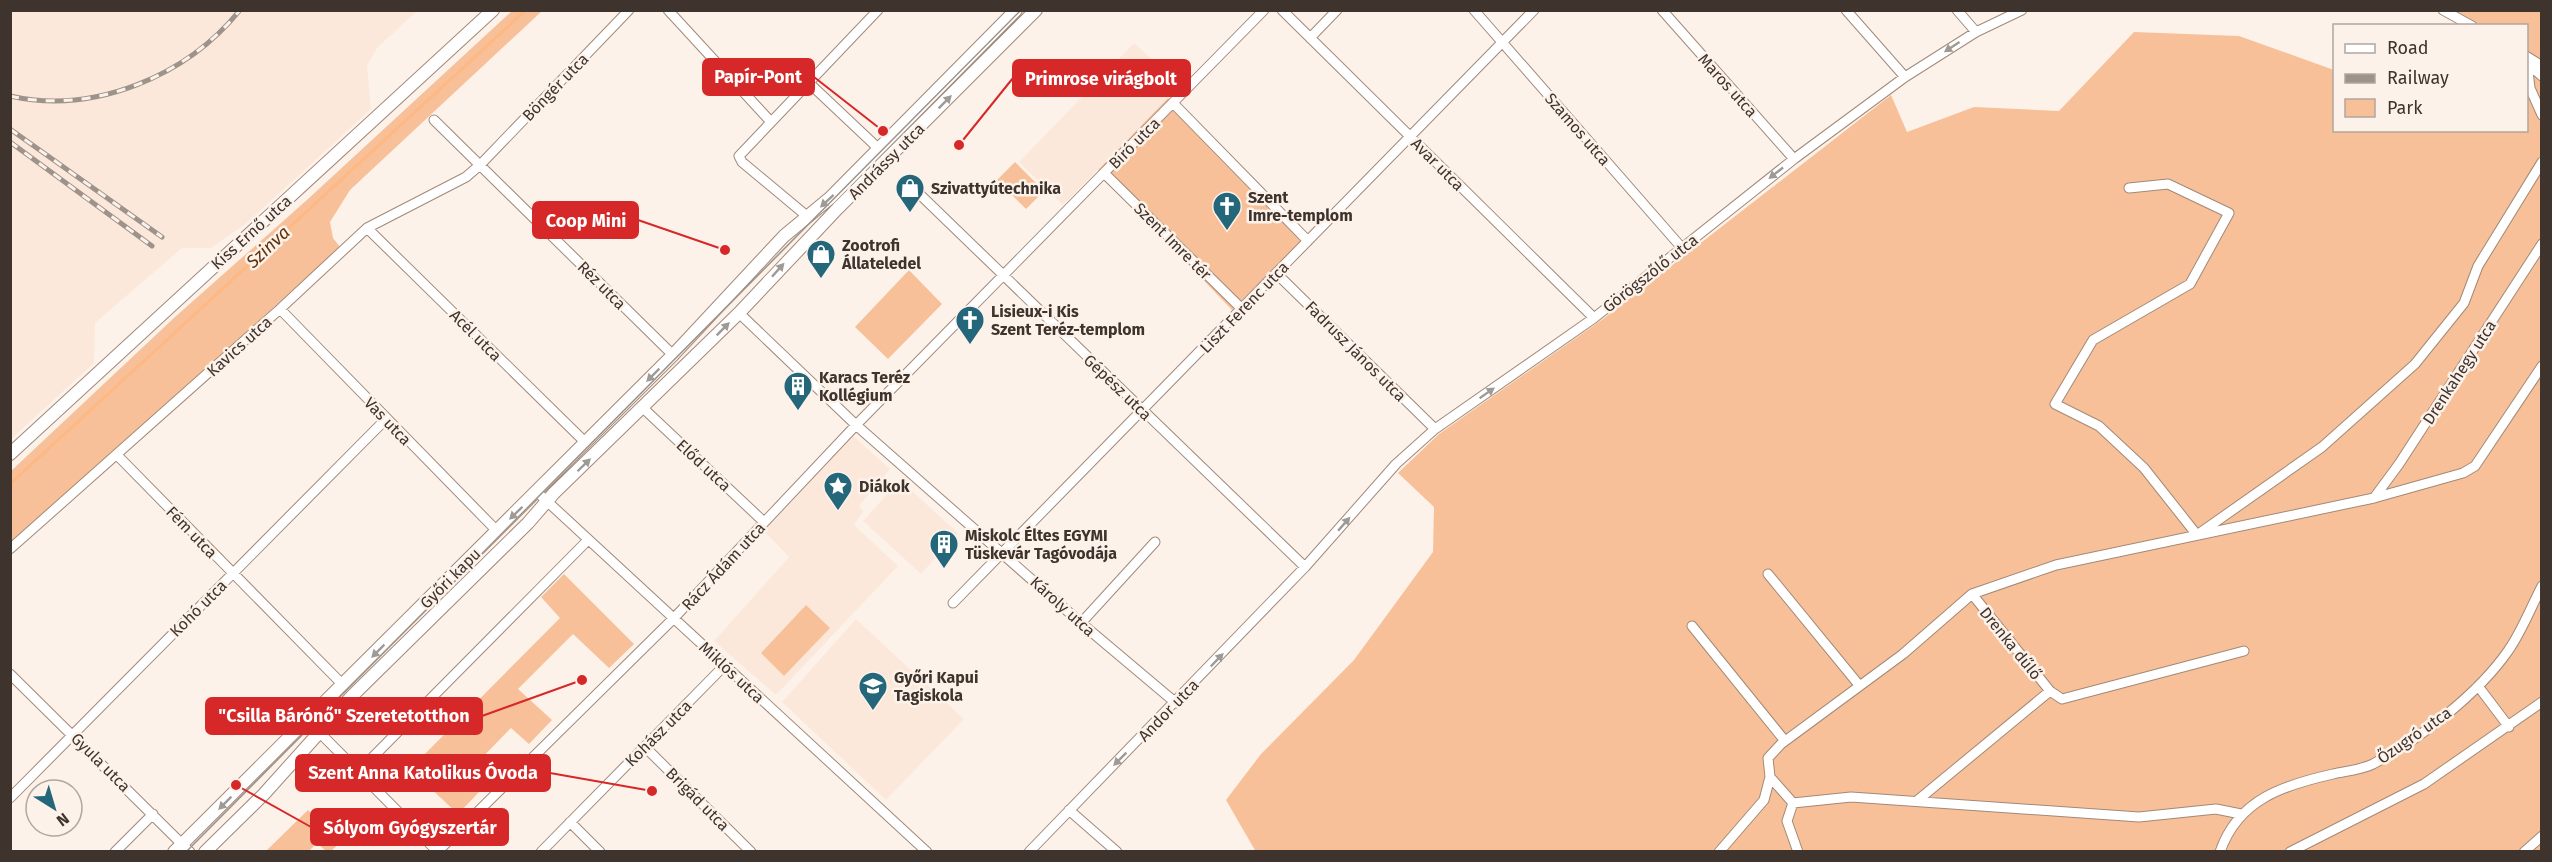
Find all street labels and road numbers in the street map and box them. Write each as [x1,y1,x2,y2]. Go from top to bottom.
street label: Böngér utca [518,50,592,125]
street label: Maros utca [1694,50,1761,121]
street label: Szamos utca [1541,89,1614,169]
street label: Bíró utca [1105,114,1164,173]
street label: Andrássy utca [844,119,928,203]
street label: Avar utca [1407,134,1468,195]
street label: Kiss Ernő utca [207,191,295,273]
street label: Szent Imre tér [1130,199,1216,284]
street label: Görögszőlő utca [1599,230,1702,316]
street label: Réz utca [574,257,630,313]
street label: Liszt Ferenc utca [1196,258,1293,357]
street label: Fadrusz János utca [1301,297,1410,406]
street label: Acél utca [446,306,505,365]
street label: Kavics utca [203,312,276,380]
street label: Drenkahegy utca [2419,317,2500,428]
street label: Gépész utca [1080,350,1155,424]
street label: Vas utca [360,393,415,449]
street label: Előd utca [673,435,735,495]
street label: Fém utca [162,502,221,562]
street label: Rácz Ádám utca [677,518,769,614]
street label: Győri kapu [416,544,485,613]
street label: Károly utca [1026,572,1099,640]
street label: Kohó utca [166,576,231,641]
street label: Drenka dűlő [1976,603,2046,683]
street label: Miklós utca [695,638,768,707]
street label: Andor utca [1134,675,1203,745]
street label: Kohász utca [621,696,696,771]
street label: Őzugró utca [2373,701,2455,768]
street label: Gyula utca [67,729,134,796]
street label: Brigád utca [662,764,733,835]

